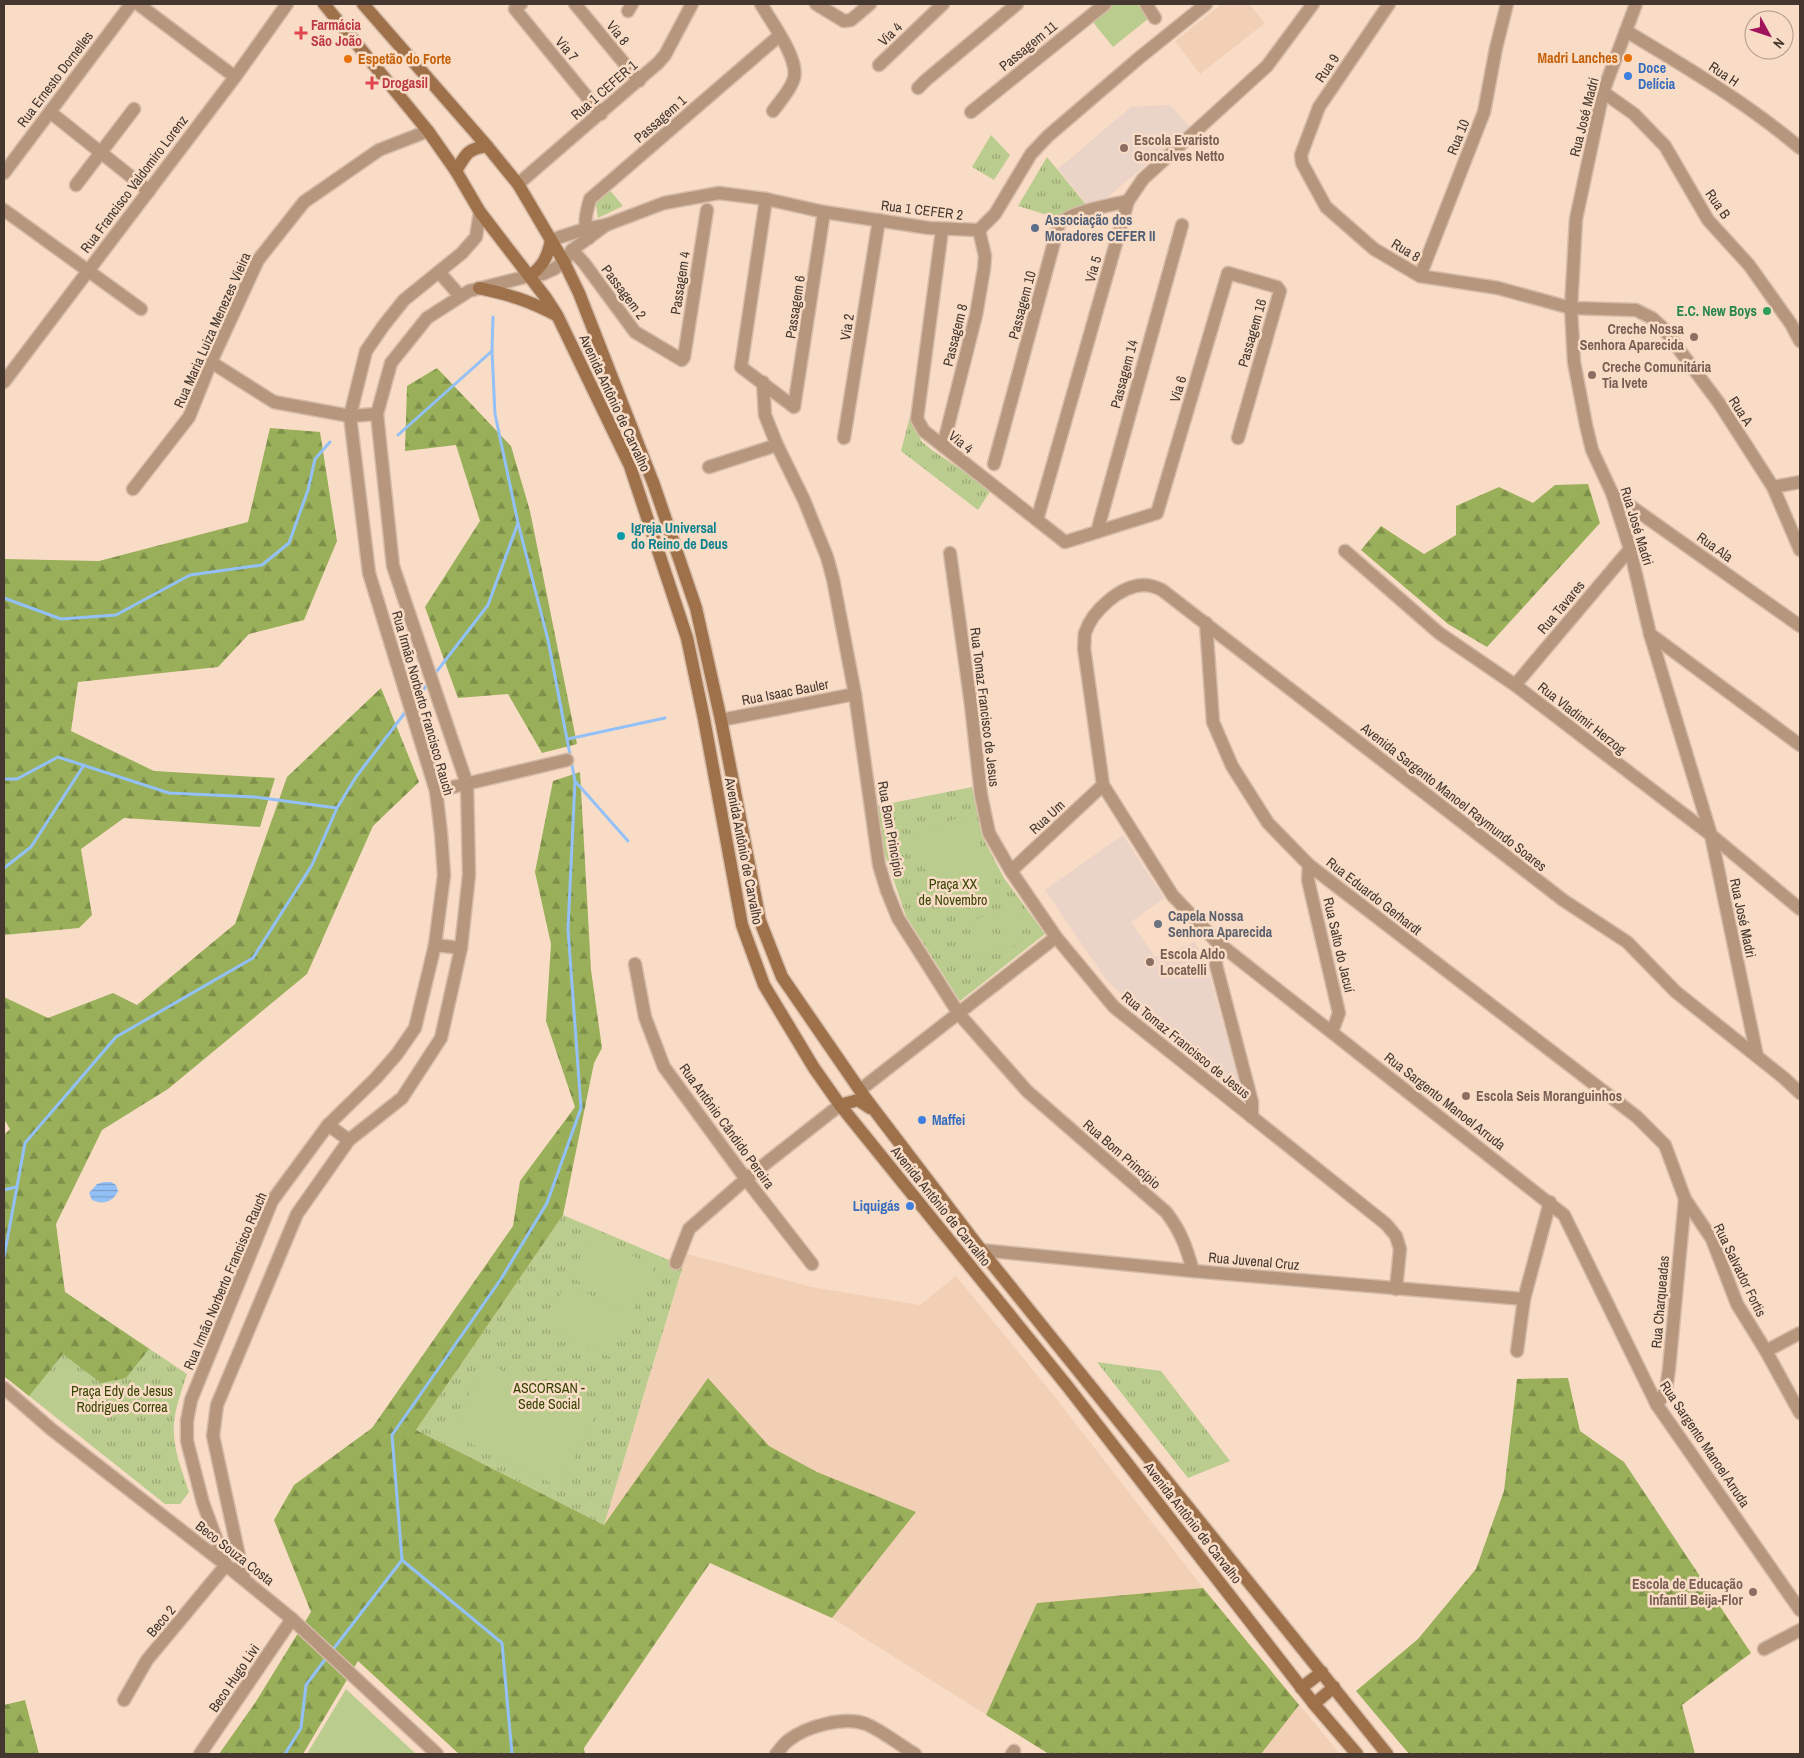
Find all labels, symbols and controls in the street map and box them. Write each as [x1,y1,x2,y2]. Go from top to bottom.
north arrow [1744,10,1794,60]
place label: Farmácia São João [311,16,362,50]
street label: Via 8 [603,17,633,49]
street label: Passagem 11 [995,17,1061,75]
street label: Via 4 [874,18,906,50]
street label: Rua Ernesto Dornelles [13,27,97,131]
marker: Farmácia São João [295,27,307,39]
street label: Via 7 [552,33,582,65]
text: N [1769,34,1789,52]
place label: Madri Lanches [1538,49,1618,67]
place label: Espetão do Forte [358,50,451,68]
street label: Rua 9 [1311,50,1343,86]
marker: Madri Lanches [1622,52,1634,64]
marker: Espetão do Forte [342,53,354,65]
street label: Rua 1 CEFER 1 [567,56,641,124]
street label: Rua H [1705,57,1743,91]
place label: Doce Delícia [1638,59,1676,93]
marker: Doce Delícia [1622,70,1634,82]
place label: Drogasil [382,74,428,92]
street label: Rua José Madri [1565,76,1603,158]
marker: Drogasil [366,77,378,89]
street label: Passagem 1 [630,91,690,147]
street label: Rua Francisco Valdomiro Lorenz [76,111,192,256]
street label: Rua 10 [1443,116,1473,158]
place label: Escola Evaristo Goncalves Netto [1134,131,1225,165]
marker: Escola Evaristo Goncalves Netto [1118,142,1130,154]
street label: Rua B [1701,186,1735,223]
street label: Rua 1 CEFER 2 [880,196,964,224]
place label: Associação dos Moradores CEFER II [1045,211,1155,245]
marker: Associação dos Moradores CEFER II [1029,222,1041,234]
street label: Rua 8 [1388,234,1424,266]
street label: Rua Maria Luiza Menezes Vieira [170,249,255,411]
street label: Passagem 4 [666,249,694,316]
street label: Via 5 [1081,254,1105,284]
street label: Passagem 2 [598,261,650,323]
street label: Passagem 10 [1004,269,1040,341]
street label: Passagem 6 [781,274,809,340]
street label: Passagem 16 [1234,297,1270,369]
street label: Passagem 8 [939,302,971,368]
place label: E.C. New Boys [1677,302,1757,320]
marker: E.C. New Boys [1761,305,1773,317]
street label: Via 2 [836,312,858,342]
place label: Creche Nossa Senhora Aparecida [1580,320,1685,354]
street label: Avenida Antônio de Carvalho [575,331,655,474]
marker: Creche Nossa Senhora Aparecida [1688,331,1700,343]
street label: Passagem 14 [1106,337,1142,410]
place label: Creche Comunitária Tia Ivete [1602,358,1712,392]
marker: Creche Comunitária Tia Ivete [1586,369,1598,381]
street label: Via 6 [1166,374,1190,404]
street label: Rua A [1725,393,1757,429]
street label: Via 4 [945,427,977,458]
street label: Rua José Madri [1617,485,1657,567]
place label: Igreja Universal do Reino de Deus [631,519,728,553]
street label: Rua Ala [1693,528,1737,566]
marker: Igreja Universal do Reino de Deus [615,530,627,542]
street label: Rua Tavares [1533,576,1589,637]
street label: Rua Irmão Norberto Francisco Rauch [388,609,458,797]
street label: Rua Tomaz Francisco de Jesus [966,626,1004,788]
street label: Rua Isaac Bauler [740,675,830,709]
street label: Rua Vladimir Herzog [1534,678,1630,758]
street label: Avenida Sargento Manoel Raymundo Soares [1357,718,1551,875]
street label: Avenida Antônio de Carvalho [721,775,767,926]
street label: Rua Bom Princípio [874,780,908,878]
street label: Rua Um [1025,796,1069,838]
street label: Rua Eduardo Gerhardt [1323,853,1425,939]
park label: Praça XX de Novembro [919,875,987,909]
street label: Rua José Madri [1726,876,1760,960]
street label: Rua Salto do Jacuí [1319,896,1359,995]
place label: Capela Nossa Senhora Aparecida [1168,907,1273,941]
marker: Capela Nossa Senhora Aparecida [1152,918,1164,930]
place label: Escola Aldo Locatelli [1160,945,1225,979]
marker: Escola Aldo Locatelli [1144,956,1156,968]
street label: Rua Tomaz Francisco de Jesus [1118,987,1254,1103]
street label: Rua Sargento Manoel Arruda [1381,1048,1510,1154]
street label: Rua Antônio Cândido Pereira [675,1060,779,1193]
place label: Escola Seis Moranguinhos [1476,1087,1622,1105]
marker: Escola Seis Moranguinhos [1460,1090,1472,1102]
place label: Maffei [932,1111,965,1129]
marker: Maffei [916,1114,928,1126]
street label: Rua Bom Princípio [1079,1115,1165,1193]
street label: Avenida Antônio de Carvalho [886,1142,995,1270]
street label: Rua Irmão Norberto Francisco Rauch [179,1189,271,1373]
place label: Liquigás [853,1197,900,1215]
marker: Liquigás [904,1200,916,1212]
street label: Rua Salvador Fortis [1710,1220,1770,1320]
street label: Rua Juvenal Cruz [1208,1248,1300,1274]
street label: Rua Charqueadas [1647,1255,1673,1349]
street label: Rua Sargento Manoel Arruda [1656,1377,1754,1511]
park label: ASCORSAN - Sede Social [512,1379,585,1413]
park label: Praça Edy de Jesus Rodrigues Correa [71,1382,173,1416]
street label: Avenida Antônio de Carvalho [1139,1458,1246,1587]
street label: Beco Souza Costa [192,1517,278,1590]
place label: Escola de Educação Infantil Beija-Flor [1632,1575,1744,1609]
marker: Escola de Educação Infantil Beija-Flor [1747,1586,1759,1598]
street label: Beco 2 [143,1602,179,1640]
street label: Beco Hugo Livi [205,1640,263,1716]

